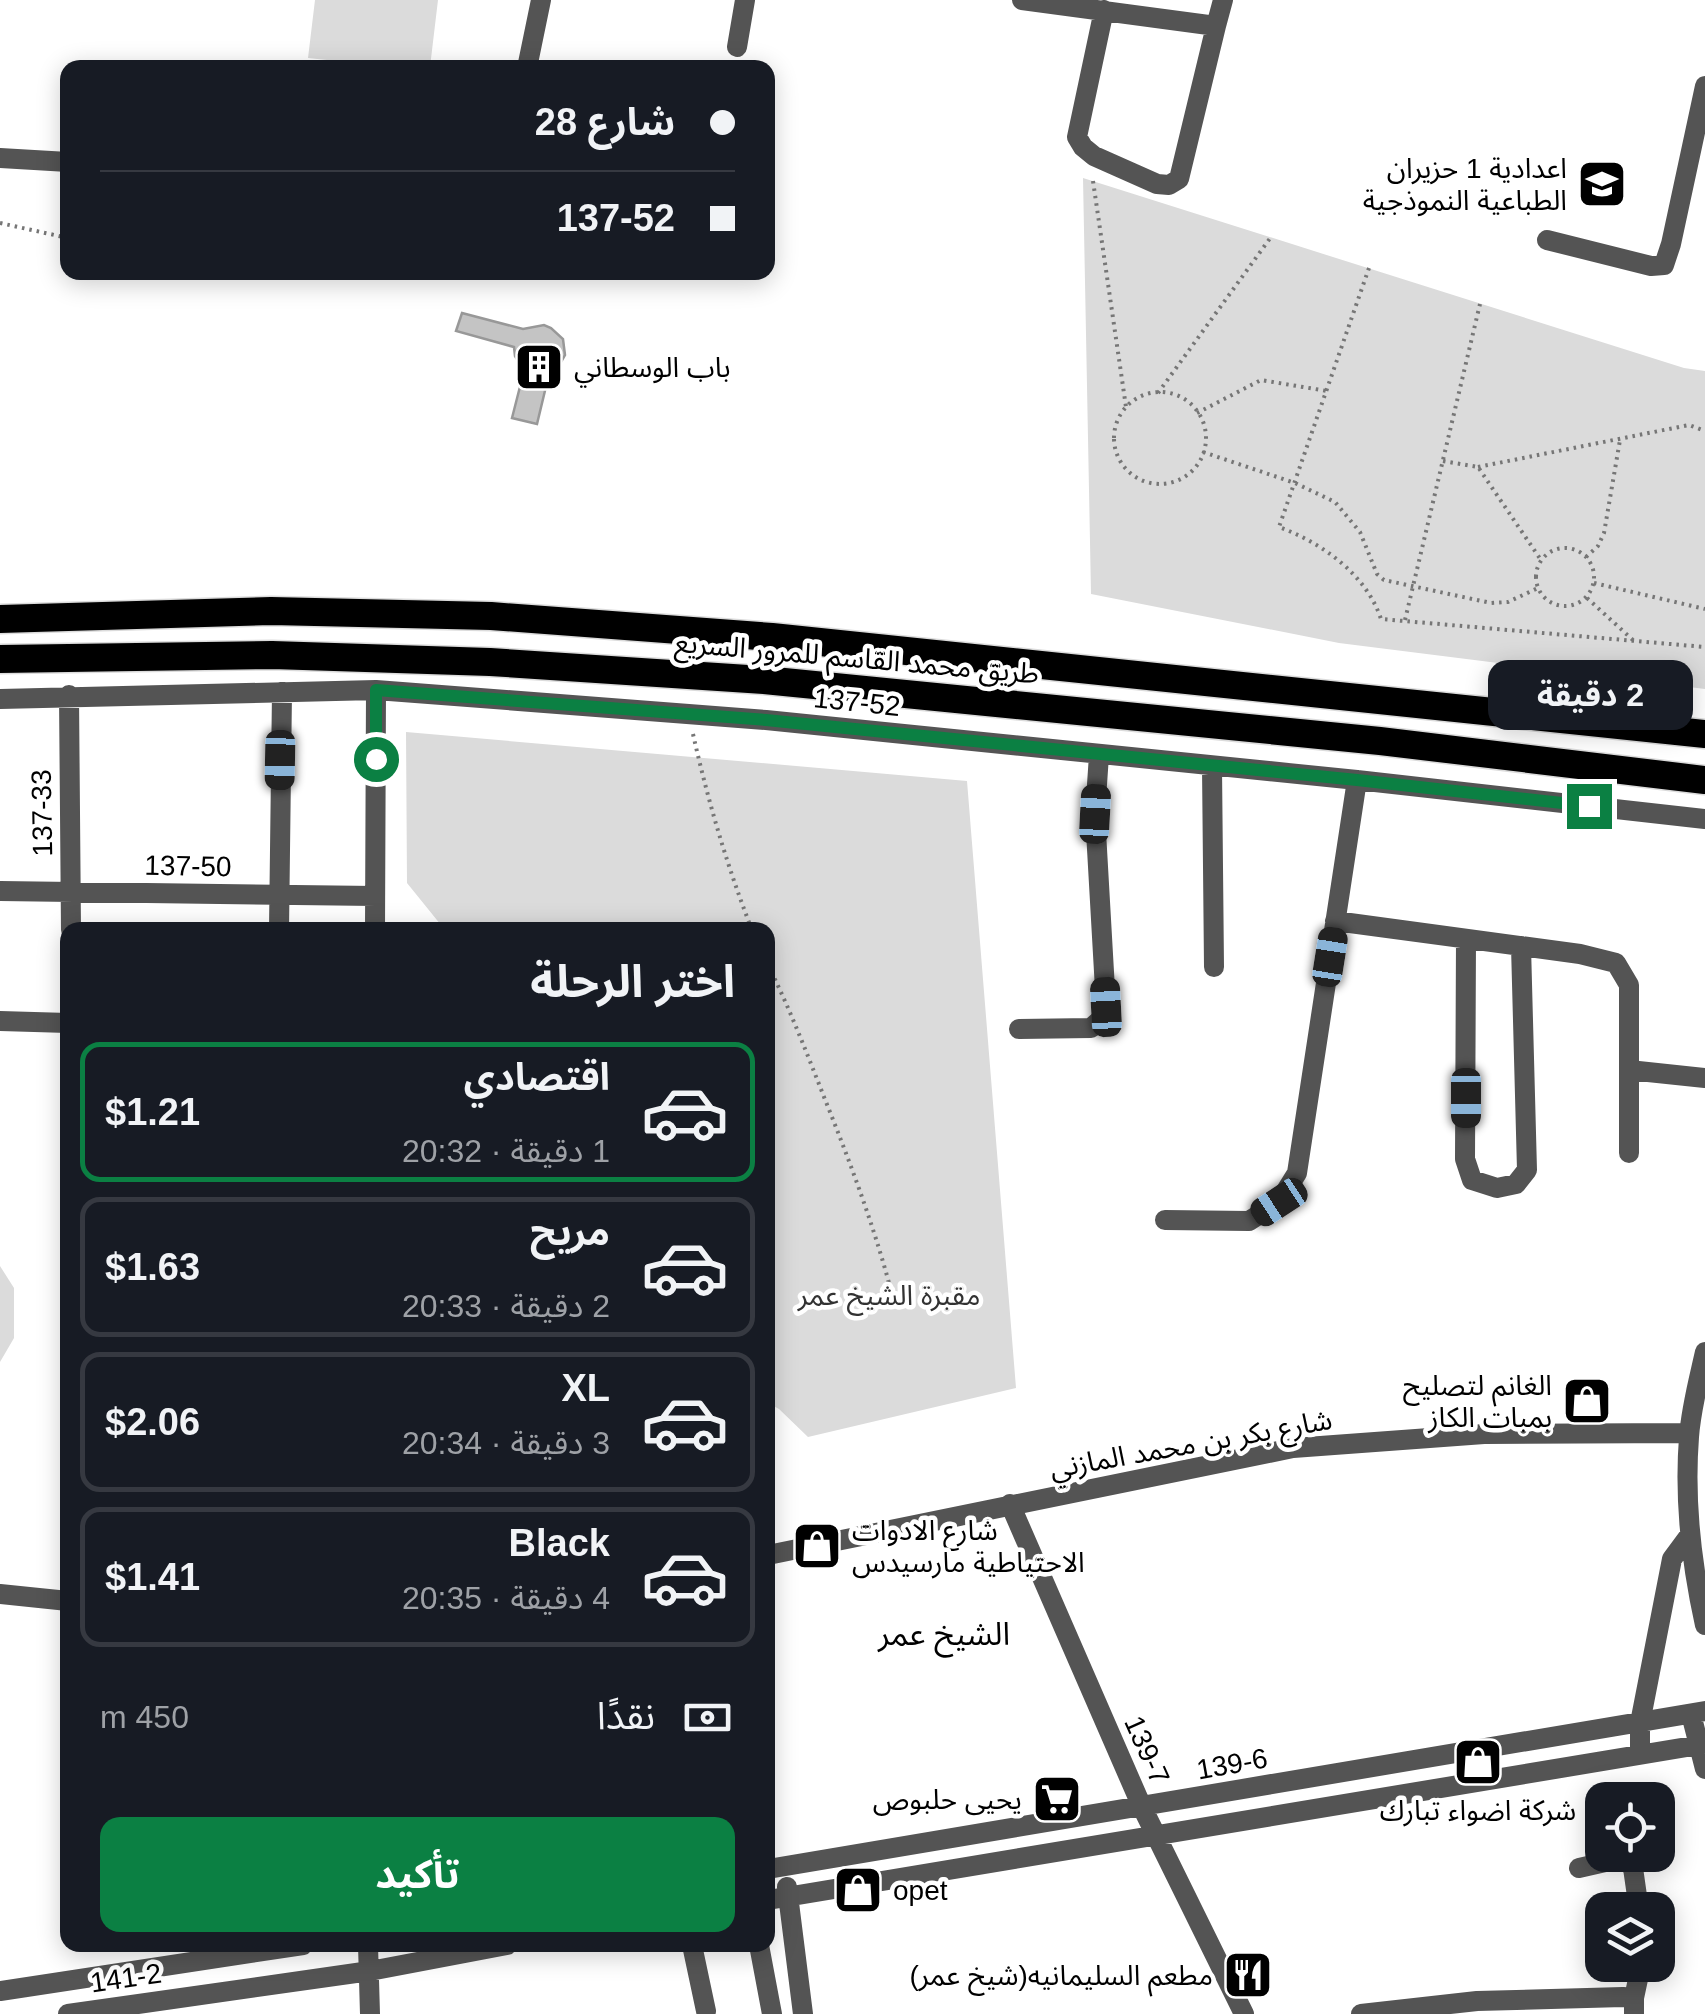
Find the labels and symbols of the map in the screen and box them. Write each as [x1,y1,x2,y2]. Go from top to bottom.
place label: اعدادية 1 حزيران الطباعية النموذجية [1363,153,1567,217]
school or university icon: اعدادية 1 حزيران الطباعية النموذجية [1576,158,1628,210]
building icon: باب الوسطاني [513,341,565,393]
place label: باب الوسطاني [574,352,731,388]
street label: طريق محمد القاسم للمرور السريع [673,627,1040,695]
callout: 2 دقيقة [1486,661,1692,731]
street label: 137-52 [812,682,902,722]
car [264,730,296,790]
route start [354,737,399,782]
street label: 137-33 [26,769,58,857]
car [1078,783,1112,845]
route end [1567,784,1612,829]
street label: 137-50 [144,850,232,882]
car [1310,925,1350,989]
car [1089,976,1123,1038]
car [1451,1068,1481,1128]
car [1246,1173,1312,1231]
park label: مقبرة الشيخ عمر [797,1280,980,1316]
place label: الغانم لتصليح بمبات الكاز [1403,1370,1552,1434]
shop icon: الغانم لتصليح بمبات الكاز [1561,1375,1613,1427]
street label: شارع بكر بن محمد المازني [1047,1404,1335,1490]
place label: شارع الادوات الاحتياطية مارسيدس [852,1515,1085,1579]
shop icon: شارع الادوات الاحتياطية مارسيدس [791,1520,843,1572]
district label: الشيخ عمر [877,1616,1010,1658]
street label: 139-7 [1118,1711,1176,1789]
shop icon: شركة اضواء تبارك [1452,1736,1504,1788]
street label: 139-6 [1194,1743,1270,1785]
supermarket icon: يحيى حلبوص [1031,1773,1083,1825]
place label: يحيى حلبوص [873,1784,1022,1816]
place label: شركة اضواء تبارك [1380,1795,1576,1827]
shop icon: opet [832,1864,884,1916]
place label: opet [893,1875,948,1906]
restaurant icon: مطعم السليمانيه(شيخ عمر) [1222,1949,1274,2001]
street label: 141-2 [88,1958,164,1998]
place label: مطعم السليمانيه(شيخ عمر) [909,1960,1213,1997]

